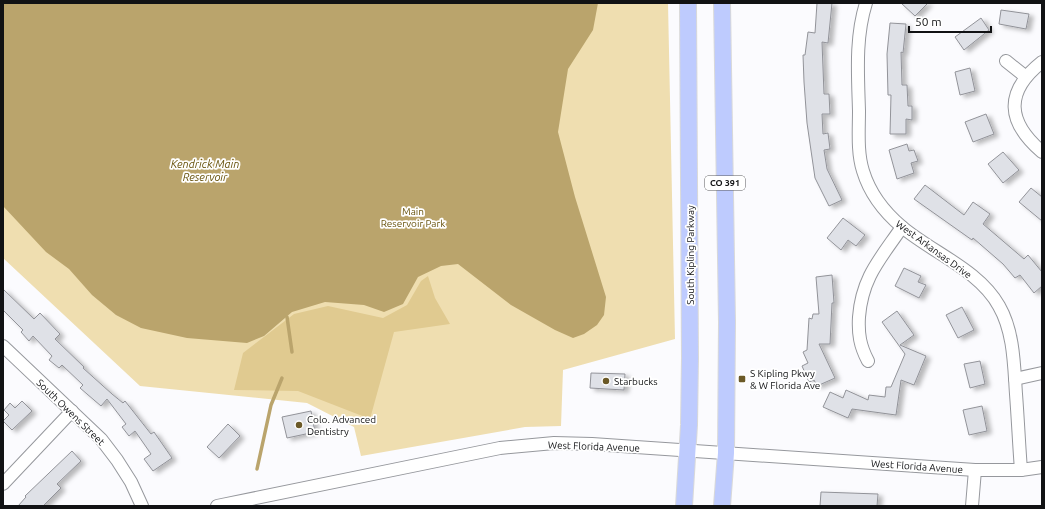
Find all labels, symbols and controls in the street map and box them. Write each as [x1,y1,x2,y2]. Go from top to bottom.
scale bar [909,8,991,34]
text: 50 m [915,15,942,28]
water label: Kendrick Main Reservoir [171,158,239,183]
road number: CO 391 [705,176,745,190]
street label: South Kipling Parkway [685,205,696,305]
park label: Main Reservoir Park [381,206,445,229]
street label: West Arkansas Drive [894,218,974,281]
place label: S Kipling Pkwy & W Florida Ave [750,368,820,391]
marker: S Kipling Pkwy & W Florida Ave [737,374,747,384]
marker: Starbucks [601,376,611,386]
place label: Starbucks [614,376,658,387]
street label: South Owens Street [34,377,107,448]
place label: Colo. Advanced Dentistry [307,414,376,437]
marker: Colo. Advanced Dentistry [294,420,304,430]
street label: West Florida Avenue [548,439,640,454]
street label: West Florida Avenue [871,458,963,475]

